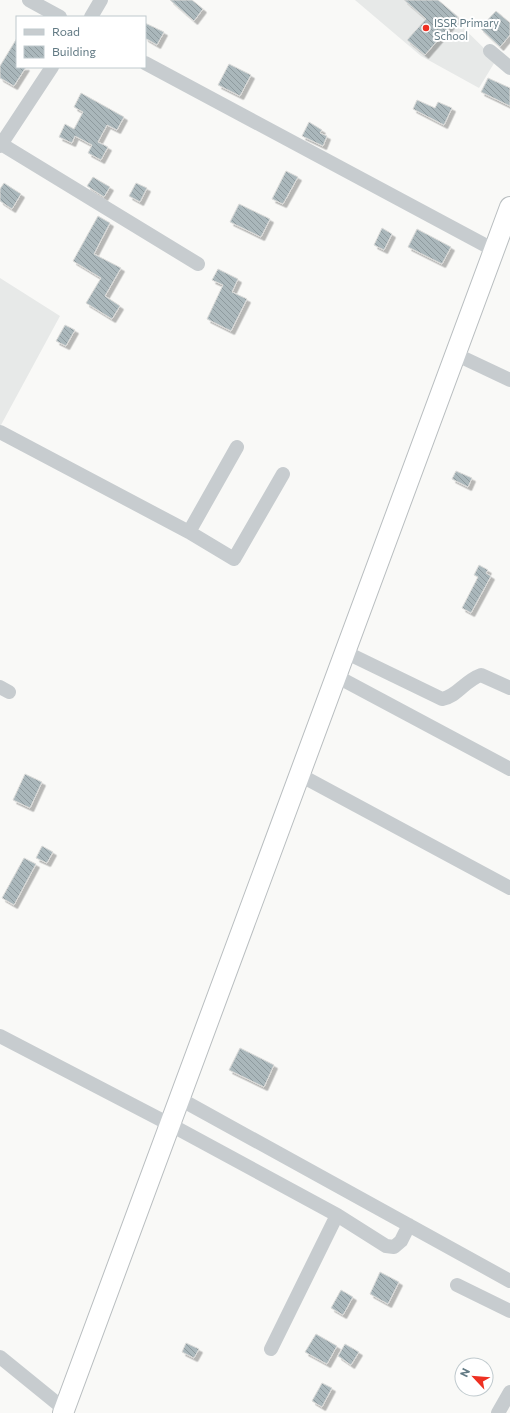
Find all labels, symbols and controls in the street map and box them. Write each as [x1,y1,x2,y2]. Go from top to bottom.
legend [16,16,146,68]
place label: ISSR Primary School [434,16,499,42]
marker: ISSR Primary School [421,23,431,33]
text: Road [52,24,80,38]
text: Building [52,44,96,58]
north arrow [454,1357,494,1397]
text: N [457,1366,472,1379]

